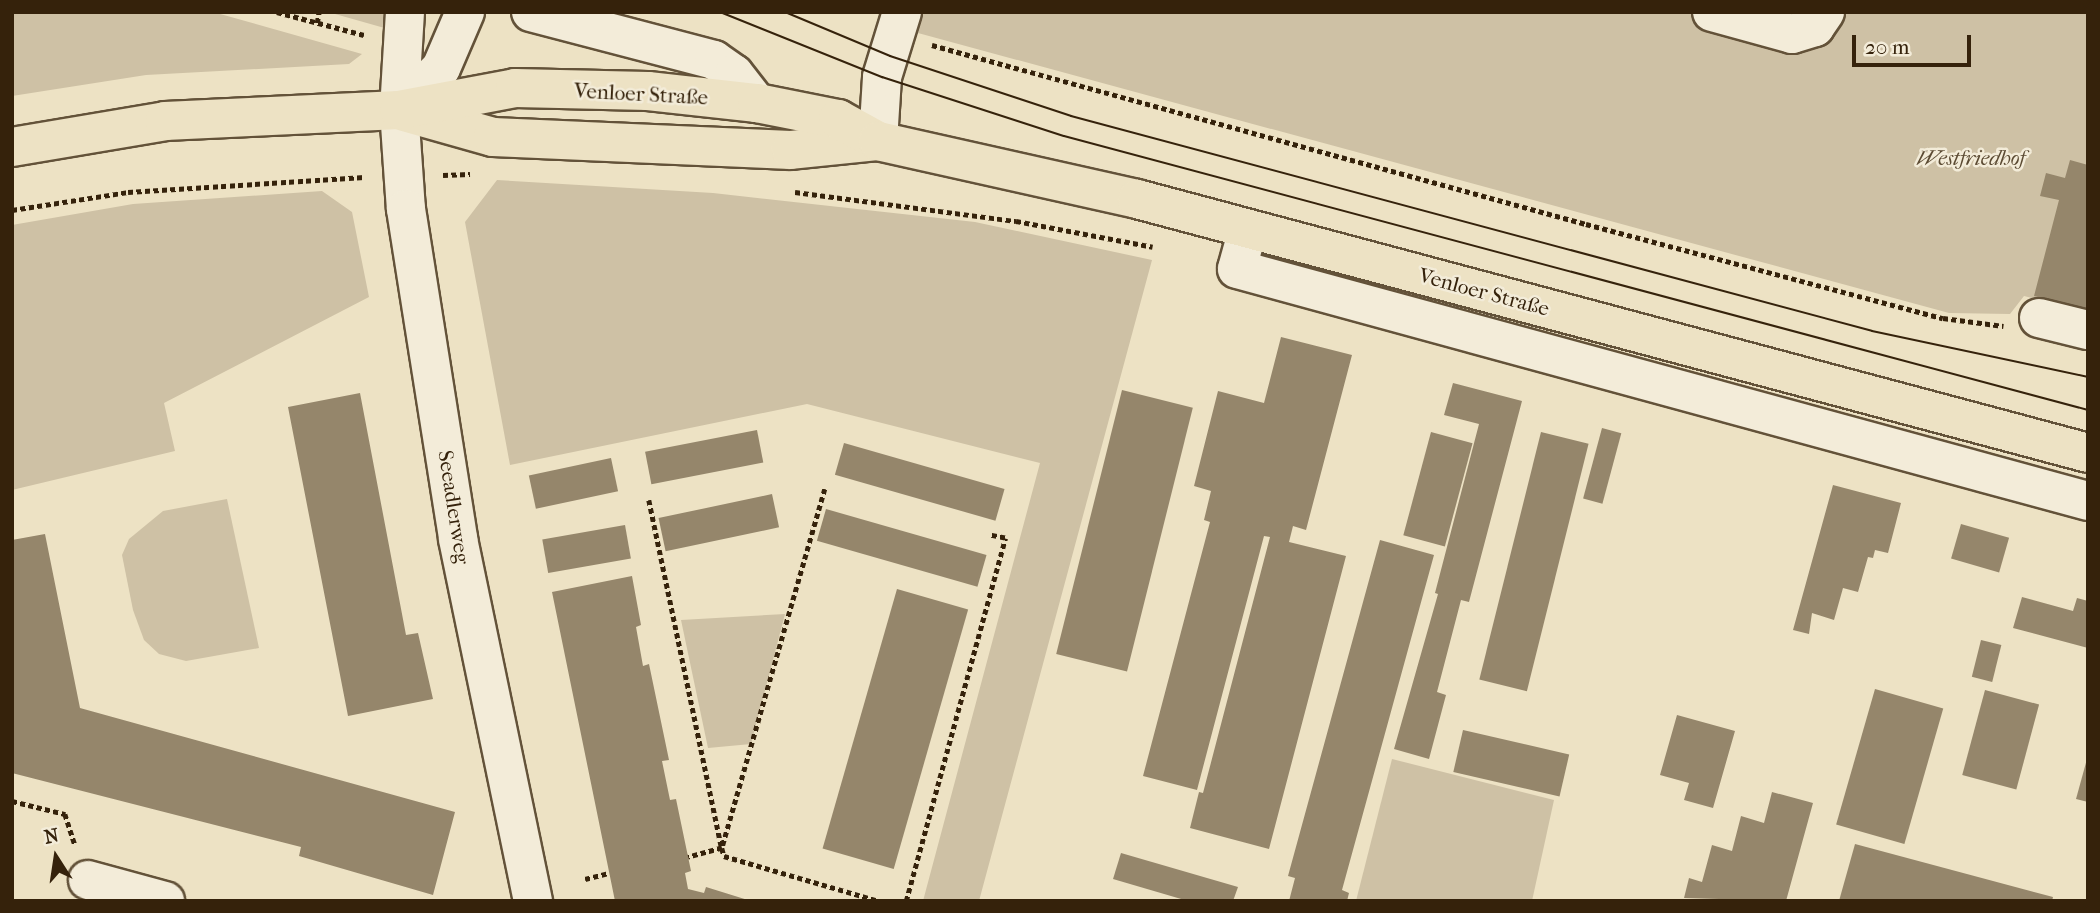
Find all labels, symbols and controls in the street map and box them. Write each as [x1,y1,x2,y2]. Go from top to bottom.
scale bar [1855,21,1974,65]
text: 20 m [1865,35,1909,59]
street label: Venloer Straße [573,78,709,110]
park label: Westfriedhof [1917,145,2025,171]
street label: Venloer Straße [1416,262,1552,322]
street label: Seeadlerweg [433,448,475,566]
north arrow [21,822,91,892]
text: N [42,824,61,849]

